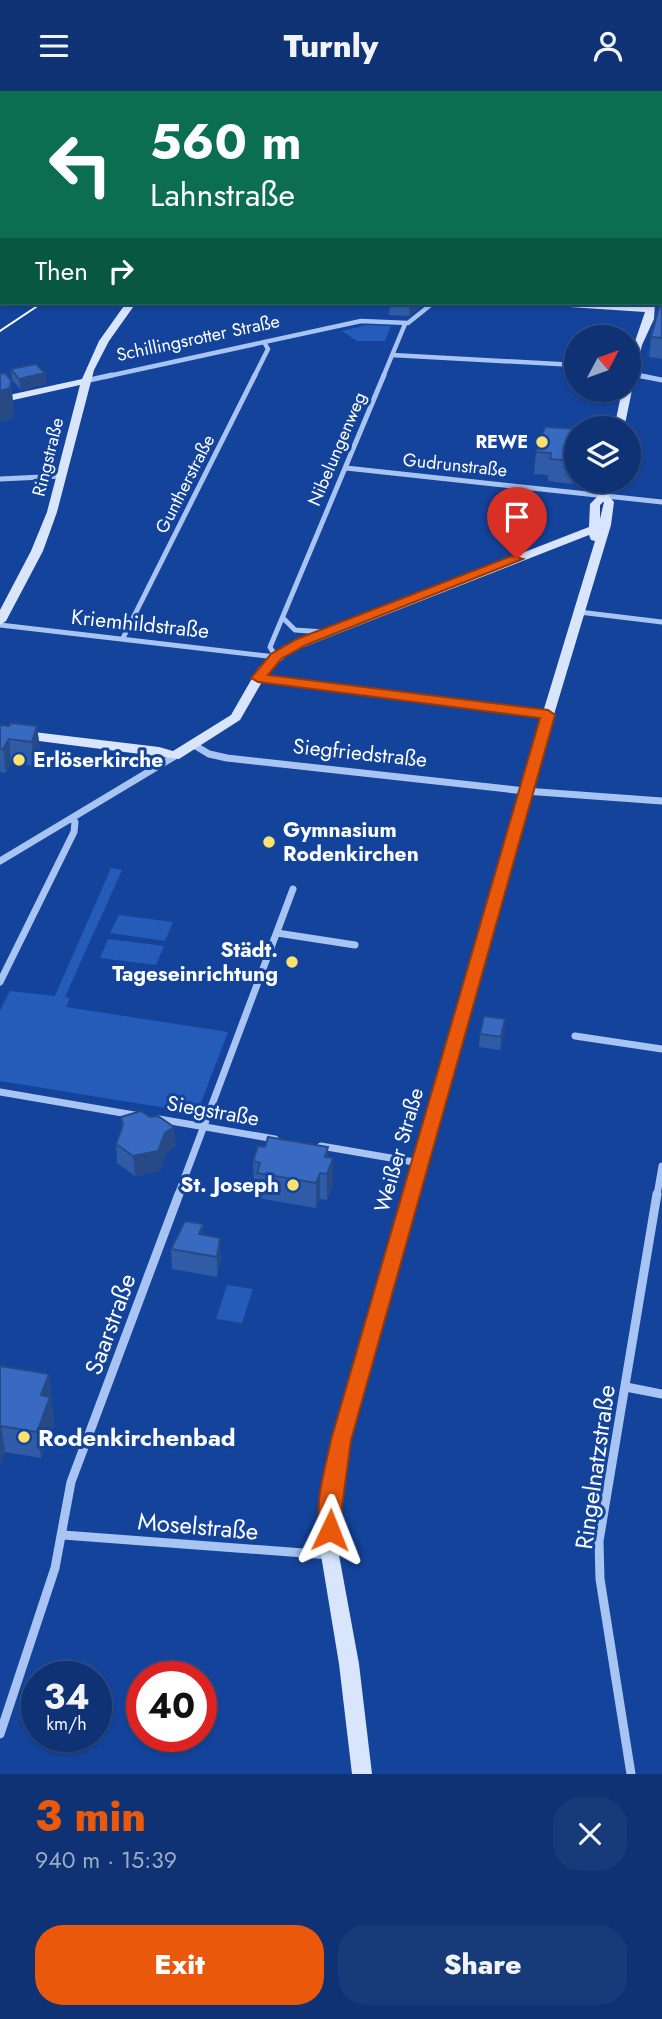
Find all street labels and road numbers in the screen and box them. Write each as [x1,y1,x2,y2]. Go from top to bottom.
street label: Schillingsrotter Straße [114,308,282,368]
street label: Nibelungenweg [301,388,373,510]
street label: Ringstraße [26,415,70,499]
street label: Guntherstraße [149,430,221,538]
street label: Gudrunstraße [402,447,508,483]
street label: Kriemhildstraße [70,602,211,646]
street label: Siegfriedstraße [291,731,429,775]
street label: Weißer Straße [367,1084,431,1216]
street label: Siegstraße [164,1088,262,1134]
street label: Saarstraße [75,1268,145,1380]
street label: Ringelnatzstraße [566,1382,624,1552]
street label: Moselstraße [136,1503,260,1549]

